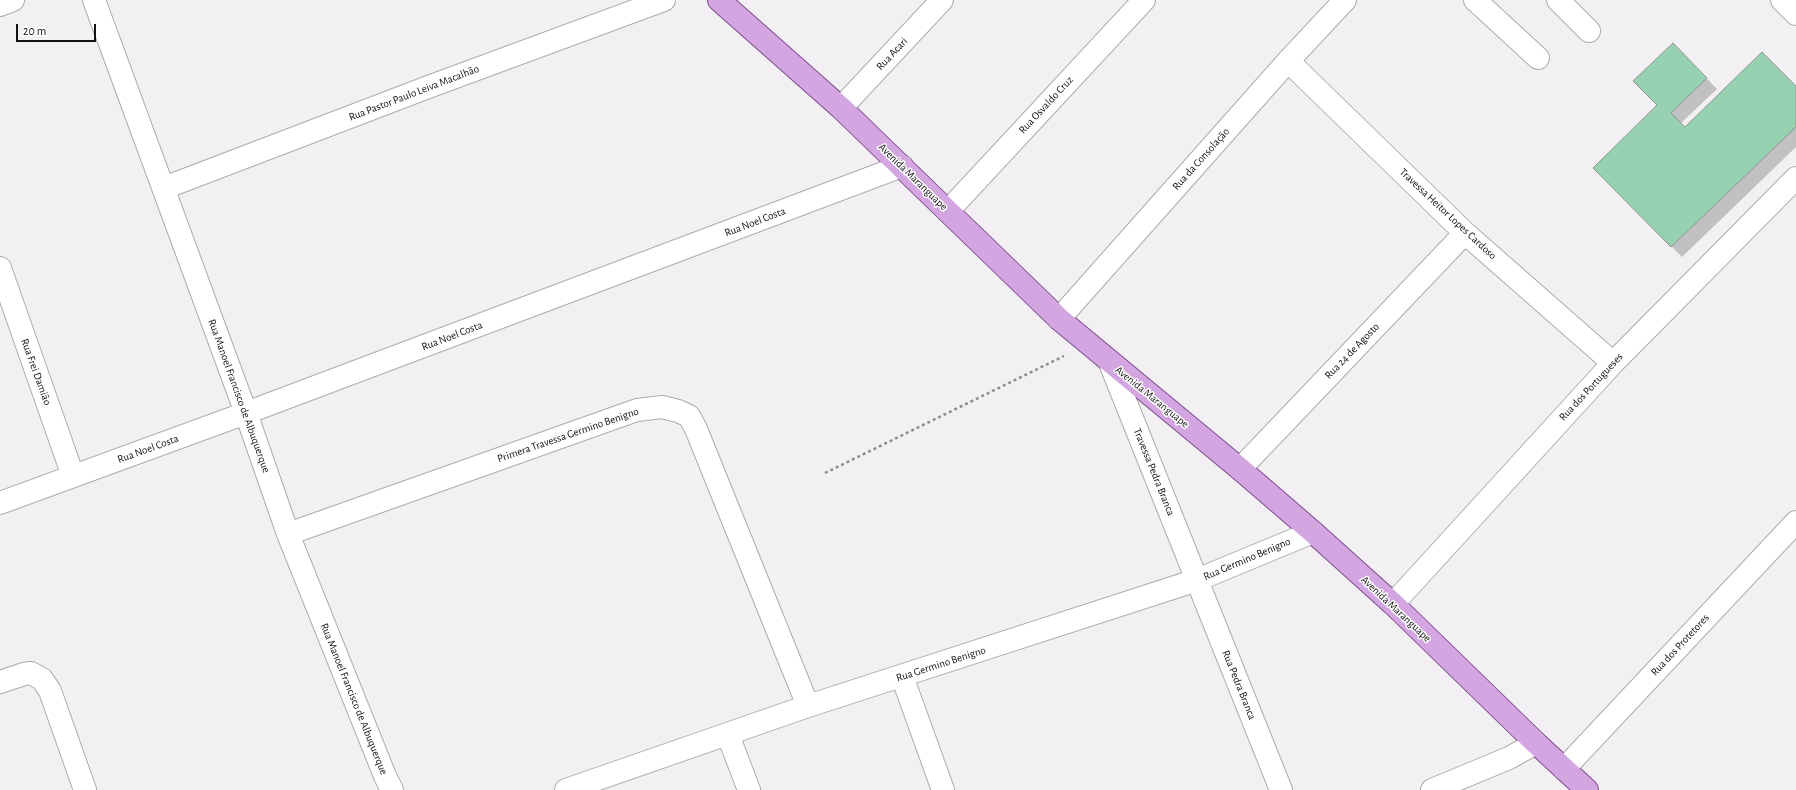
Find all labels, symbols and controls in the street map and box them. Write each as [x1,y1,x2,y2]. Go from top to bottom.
scale bar [18,16,98,42]
text: 20 m [23,25,46,37]
street label: Rua Acari [874,35,910,73]
street label: Rua Pastor Paulo Leiva Macalhão [347,62,481,124]
street label: Rua Osvaldo Cruz [1016,74,1076,136]
street label: Rua da Consolação [1170,125,1232,193]
street label: Avenida Maranguape [876,141,950,213]
street label: Travessa Heitor Lopes Cardoso [1397,166,1499,262]
street label: Rua Noel Costa [723,204,787,240]
street label: Rua Manoel Francisco de Albuquerque [205,317,273,475]
street label: Rua Noel Costa [420,318,484,354]
street label: Rua 24 de Agosto [1322,320,1382,382]
street label: Rua Frei Damião [18,337,54,407]
street label: Rua dos Portugueses [1556,350,1626,424]
street label: Avenida Maranguape [1112,363,1192,431]
street label: Primera Travessa Germino Benigno [496,405,640,465]
street label: Travessa Pedra Branca [1130,426,1178,518]
street label: Rua Noel Costa [116,432,180,466]
street label: Rua Germino Benigno [1201,535,1293,583]
street label: Avenida Maranguape [1358,573,1434,645]
street label: Rua dos Protetores [1648,611,1712,679]
street label: Rua Manoel Francisco de Albuquerque [317,621,391,777]
street label: Rua Germino Benigno [895,643,987,685]
street label: Rua Pedra Branca [1219,648,1259,722]

